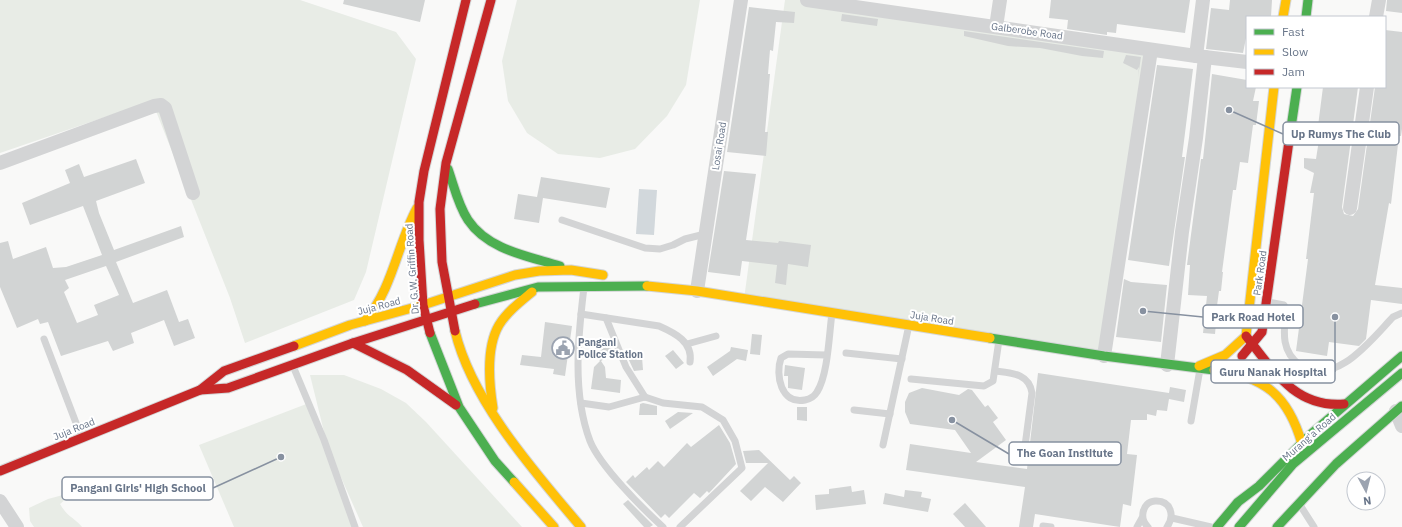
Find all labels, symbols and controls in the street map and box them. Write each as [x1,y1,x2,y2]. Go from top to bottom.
legend [1246,16,1386,88]
street label: Galberobe Road [990,20,1064,42]
text: Fast [1282,24,1305,39]
text: Slow [1282,44,1308,59]
text: Jam [1282,64,1305,79]
street label: Losai Road [709,121,729,171]
callout: Up Rumys The Club [1283,122,1399,145]
text: Up Rumys The Club [1291,127,1391,141]
street label: Dr. G.W. Griffin Road [402,223,422,315]
street label: Park Road [1250,250,1270,296]
street label: Juja Road [356,294,402,318]
callout: Park Road Hotel [1203,305,1303,328]
street label: Juja Road [909,308,955,328]
text: Park Road Hotel [1211,310,1295,324]
public building icon: Pangani Police Station [550,335,576,361]
place label: Pangani Police Station [578,336,643,361]
callout: Guru Nanak Hospital [1211,360,1335,383]
text: Guru Nanak Hospital [1219,365,1327,379]
street label: Murang'a Road [1279,410,1339,464]
street label: Juja Road [51,415,97,443]
callout: The Goan Institute [1009,442,1121,465]
text: The Goan Institute [1017,446,1113,460]
north arrow [1346,471,1386,511]
callout: Pangani Girls' High School [62,477,213,500]
text: Pangani Girls' High School [70,481,206,495]
text: N [1362,493,1372,508]

